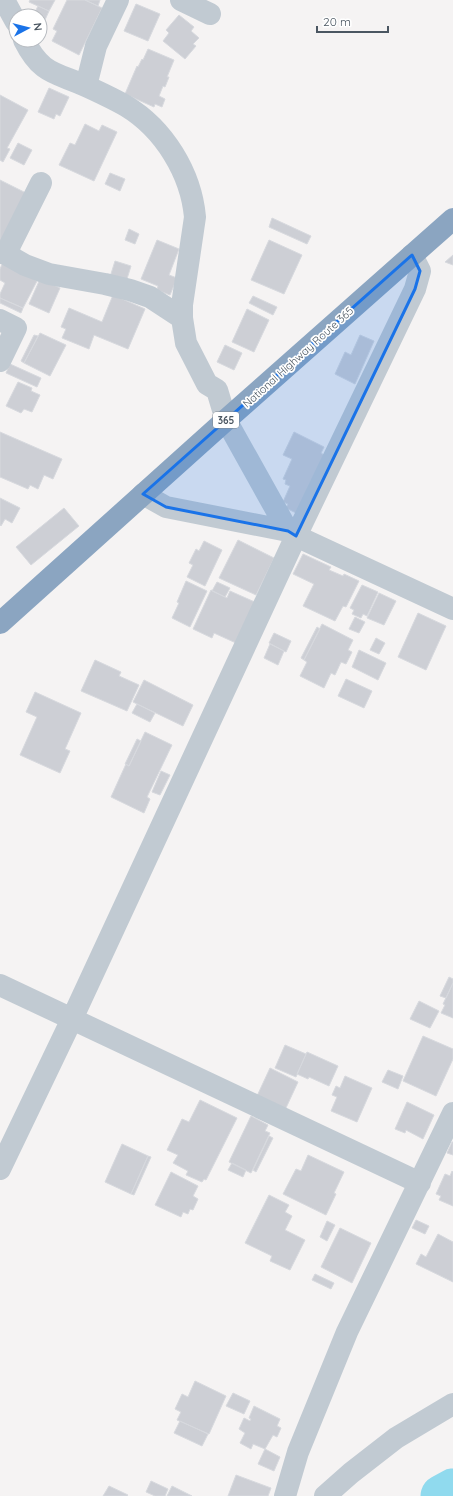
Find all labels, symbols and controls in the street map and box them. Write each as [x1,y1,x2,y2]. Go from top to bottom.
north arrow [8,8,48,48]
scale bar [317,8,388,34]
text: 20 m [323,14,351,29]
text: N [30,22,45,32]
street label: National Highway Route 365 [240,303,356,411]
road number: 365 [213,412,239,428]

